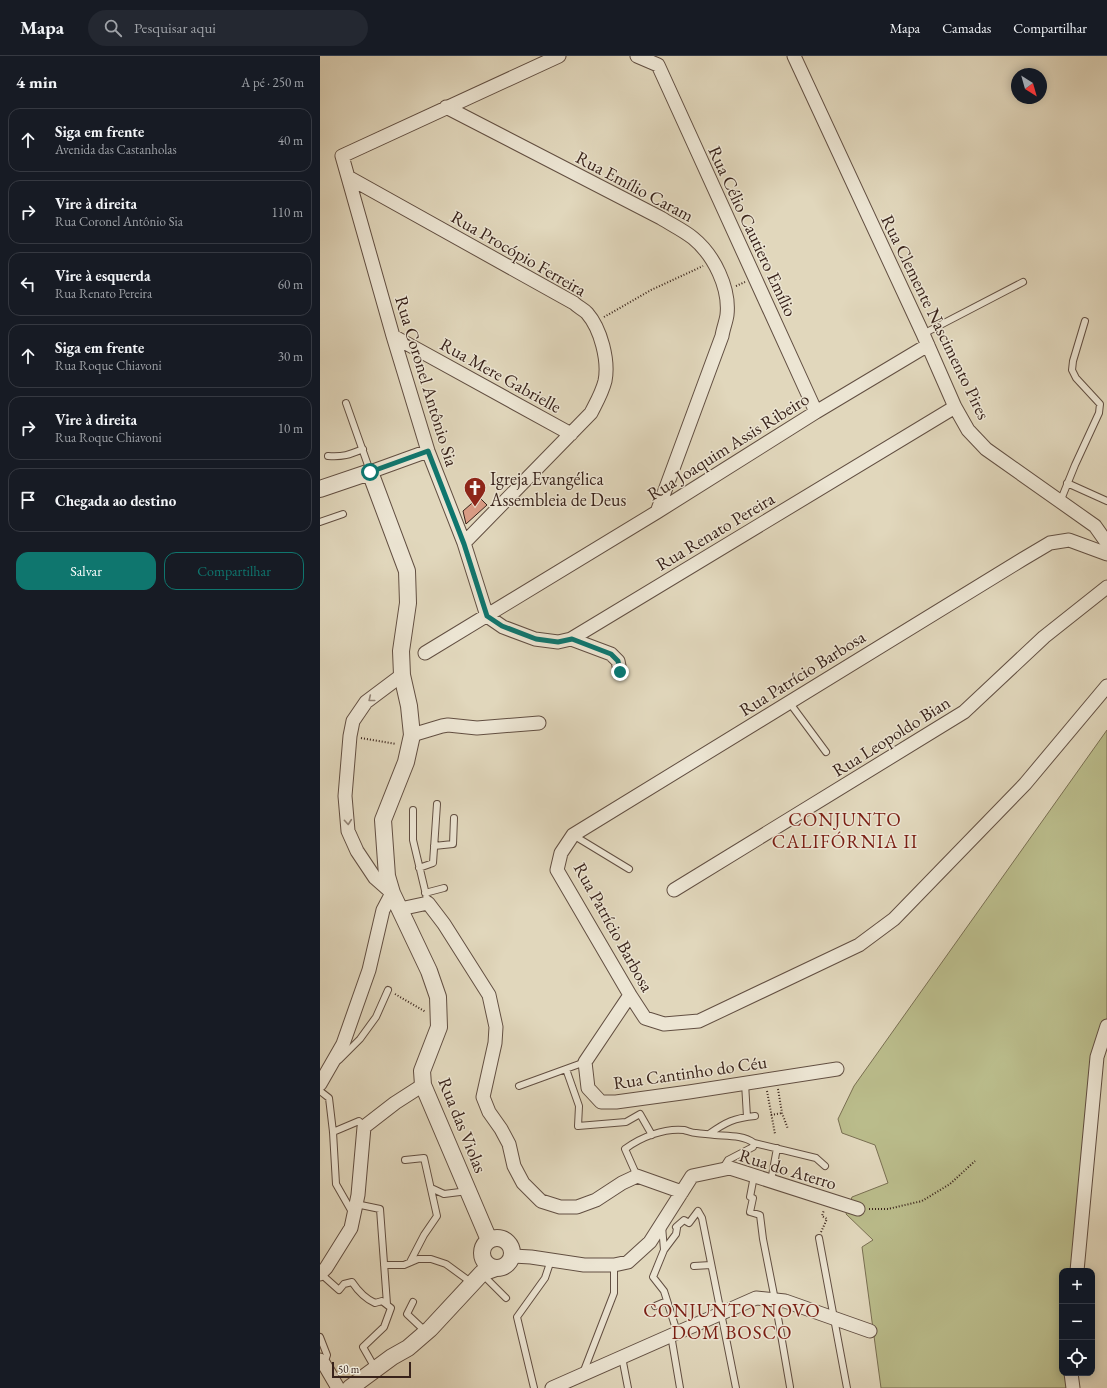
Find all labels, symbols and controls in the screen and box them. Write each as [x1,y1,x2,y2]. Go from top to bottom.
search box [88,10,368,46]
text: Mapa [20,15,64,40]
icon: search [102,17,124,39]
text: Pesquisar aqui [134,18,216,37]
text: Mapa [890,19,920,37]
text: Camadas [942,19,991,37]
text: Compartilhar [1013,19,1087,37]
north arrow [1011,68,1047,104]
text: 4 min [16,71,57,93]
text: A pé · 250 m [241,74,304,91]
text: Siga em frente [55,122,144,141]
icon: ahead [17,129,39,151]
text: 40 m [278,132,303,149]
text: Avenida das Castanholas [55,141,177,158]
street label: Rua Célio Cautiero Emílio [703,142,803,320]
street label: Rua Emílio Caram [572,145,698,227]
text: Vire à direita [55,194,137,213]
icon: right [17,201,39,223]
text: 110 m [272,204,303,221]
street label: Rua Procópio Ferreira [447,205,591,301]
street label: Rua Clemente Nascimento Pires [876,211,996,423]
text: Rua Coronel Antônio Sia [55,213,183,230]
text: Vire à esquerda [55,266,151,285]
icon: left [17,273,39,295]
text: 60 m [278,276,303,293]
text: Rua Renato Pereira [55,285,152,302]
street label: Rua Coronel Antônio Sia [390,293,464,470]
street label: Rua Mere Gabrielle [436,332,566,418]
text: Siga em frente [55,338,144,357]
icon: ahead [17,345,39,367]
text: 30 m [278,348,303,365]
text: Rua Roque Chiavoni [55,357,162,374]
street label: Rua Joaquim Assis Ribeiro [643,387,813,505]
text: Vire à direita [55,410,137,429]
icon: right [17,417,39,439]
text: 10 m [278,420,303,437]
text: Rua Roque Chiavoni [55,429,162,446]
route start [361,463,379,481]
place label: Igreja Evangélica Assembleia de Deus [489,467,626,511]
church icon: Igreja Evangélica Assembleia de Deus [462,475,488,508]
street label: Rua Renato Pereira [651,486,779,575]
icon: arrive [17,489,39,511]
text: Chegada ao destino [55,491,176,510]
button: Salvar [16,552,156,590]
button: Compartilhar [164,552,304,590]
street label: Rua Patrício Barbosa [735,625,870,721]
route end [611,663,629,681]
street label: Rua Leopoldo Bian [828,690,955,782]
one-way arrow [368,694,375,701]
district label: CONJUNTO CALIFÓRNIA II [772,807,918,854]
one-way arrow [343,819,352,825]
street label: Rua Patrício Barbosa [569,858,659,997]
street label: Rua Cantinho do Céu [612,1050,769,1094]
street label: Rua das Violas [433,1074,493,1176]
street label: Rua do Aterro [736,1143,840,1195]
map controls [1059,1268,1095,1376]
button: + [1059,1268,1095,1304]
district label: CONJUNTO NOVO DOM BOSCO [643,1298,821,1345]
button: − [1059,1304,1095,1340]
button: locate [1059,1340,1095,1376]
scale bar [332,1360,411,1379]
text: 50 m [338,1362,359,1376]

